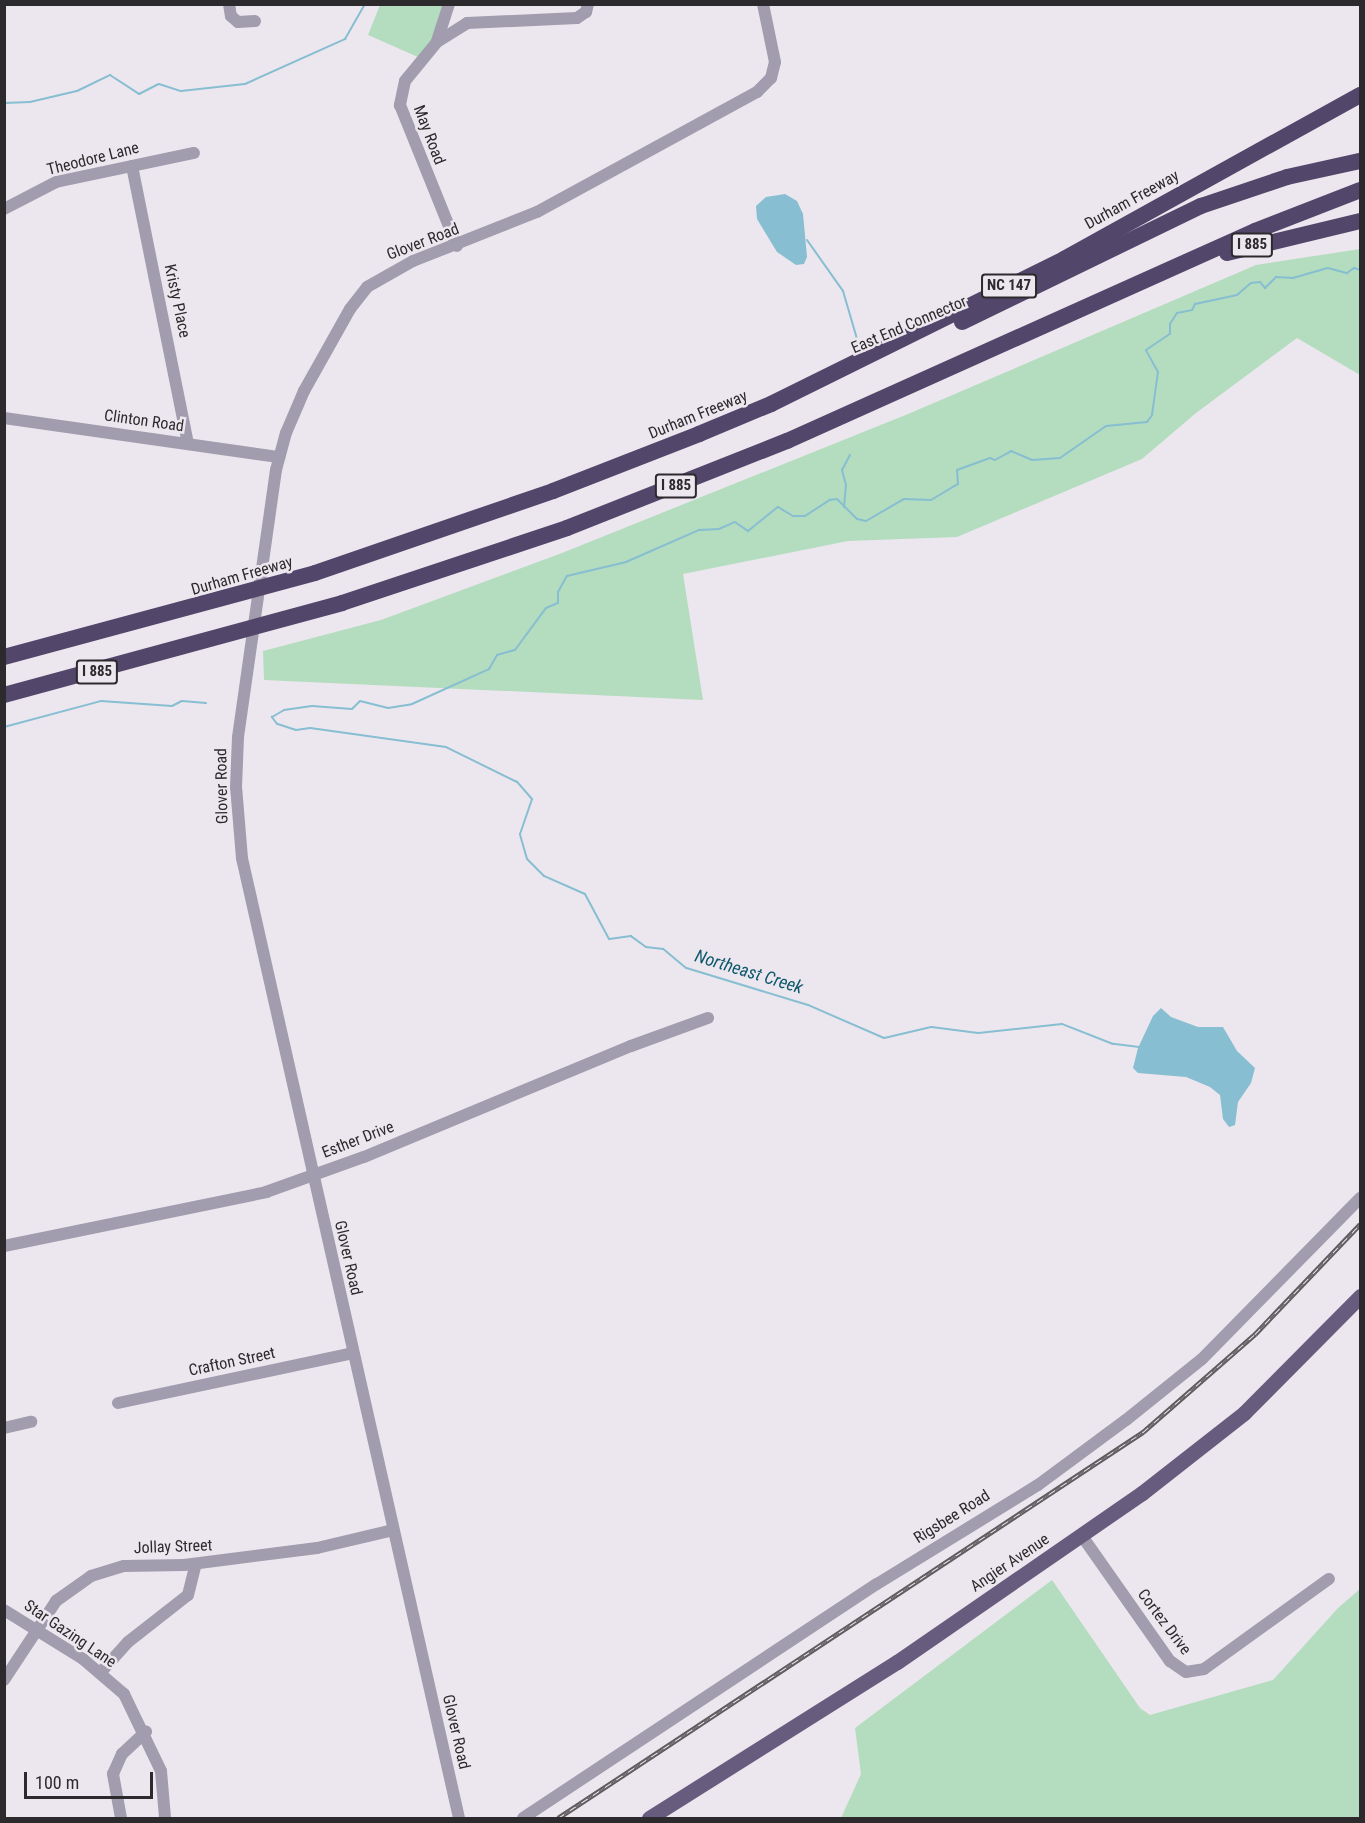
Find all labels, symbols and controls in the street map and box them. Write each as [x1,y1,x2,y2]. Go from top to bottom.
street label: May Road [409,103,449,167]
street label: Theodore Lane [45,138,141,180]
street label: Durham Freeway [1082,166,1182,234]
street label: Glover Road [384,219,462,265]
road number: I 885 [1230,233,1274,257]
street label: Kristy Place [160,262,194,340]
road number: NC 147 [980,274,1038,298]
street label: East End Connector [848,292,970,358]
street label: Durham Freeway [646,386,750,444]
street label: Clinton Road [103,406,185,436]
road number: I 885 [654,474,698,498]
street label: Durham Freeway [189,552,295,600]
road number: I 885 [74,660,120,684]
street label: Glover Road [212,748,232,824]
water label: Northeast Creek [692,945,806,999]
street label: Esther Drive [319,1117,397,1163]
street label: Glover Road [330,1219,366,1297]
street label: Crafton Street [187,1343,277,1381]
street label: Rigsbee Road [910,1486,994,1548]
street label: Angier Avenue [967,1530,1053,1596]
street label: Jollay Street [133,1536,213,1558]
street label: Cortez Drive [1133,1585,1195,1659]
street label: Star Gazing Lane [20,1596,120,1672]
street label: Glover Road [438,1693,474,1771]
scale bar [27,1760,156,1798]
text: 100 m [35,1772,79,1793]

